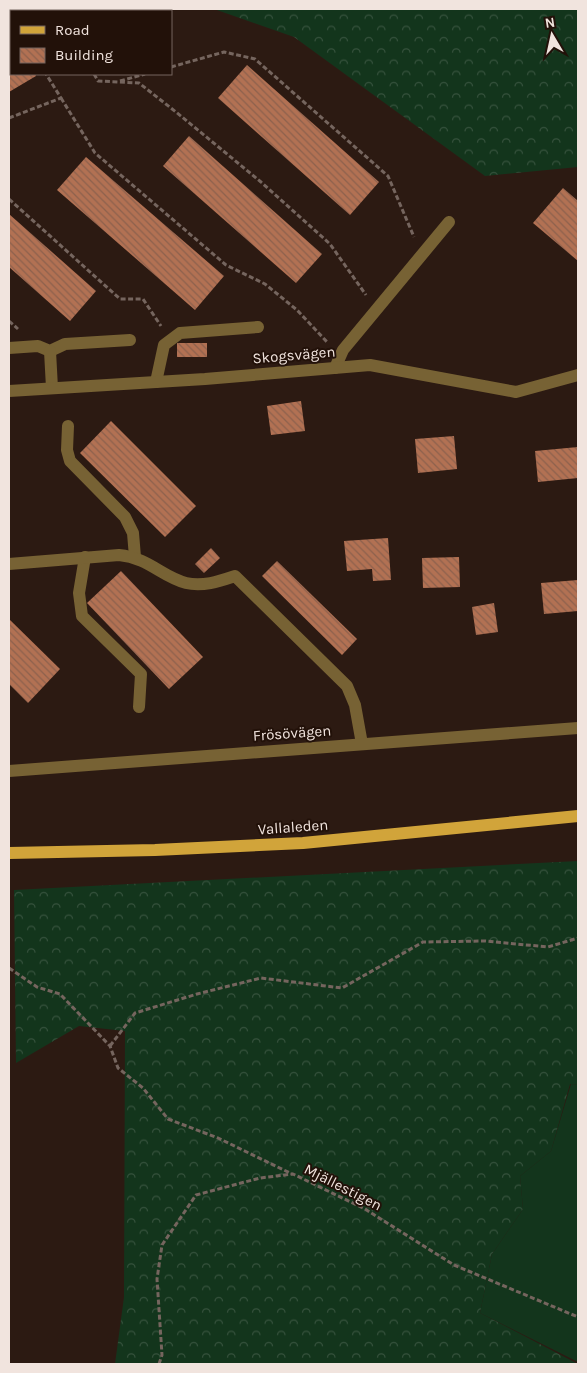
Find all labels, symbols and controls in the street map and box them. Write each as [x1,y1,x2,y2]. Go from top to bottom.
legend [10,10,172,75]
north arrow [527,10,577,60]
text: N [544,13,556,32]
text: Road [55,21,90,39]
text: Building [55,46,113,64]
street label: Skogsvägen [252,342,336,368]
street label: Frösövägen [252,721,332,745]
street label: Vallaleden [257,816,329,838]
street label: Mjällestigen [301,1160,385,1214]

